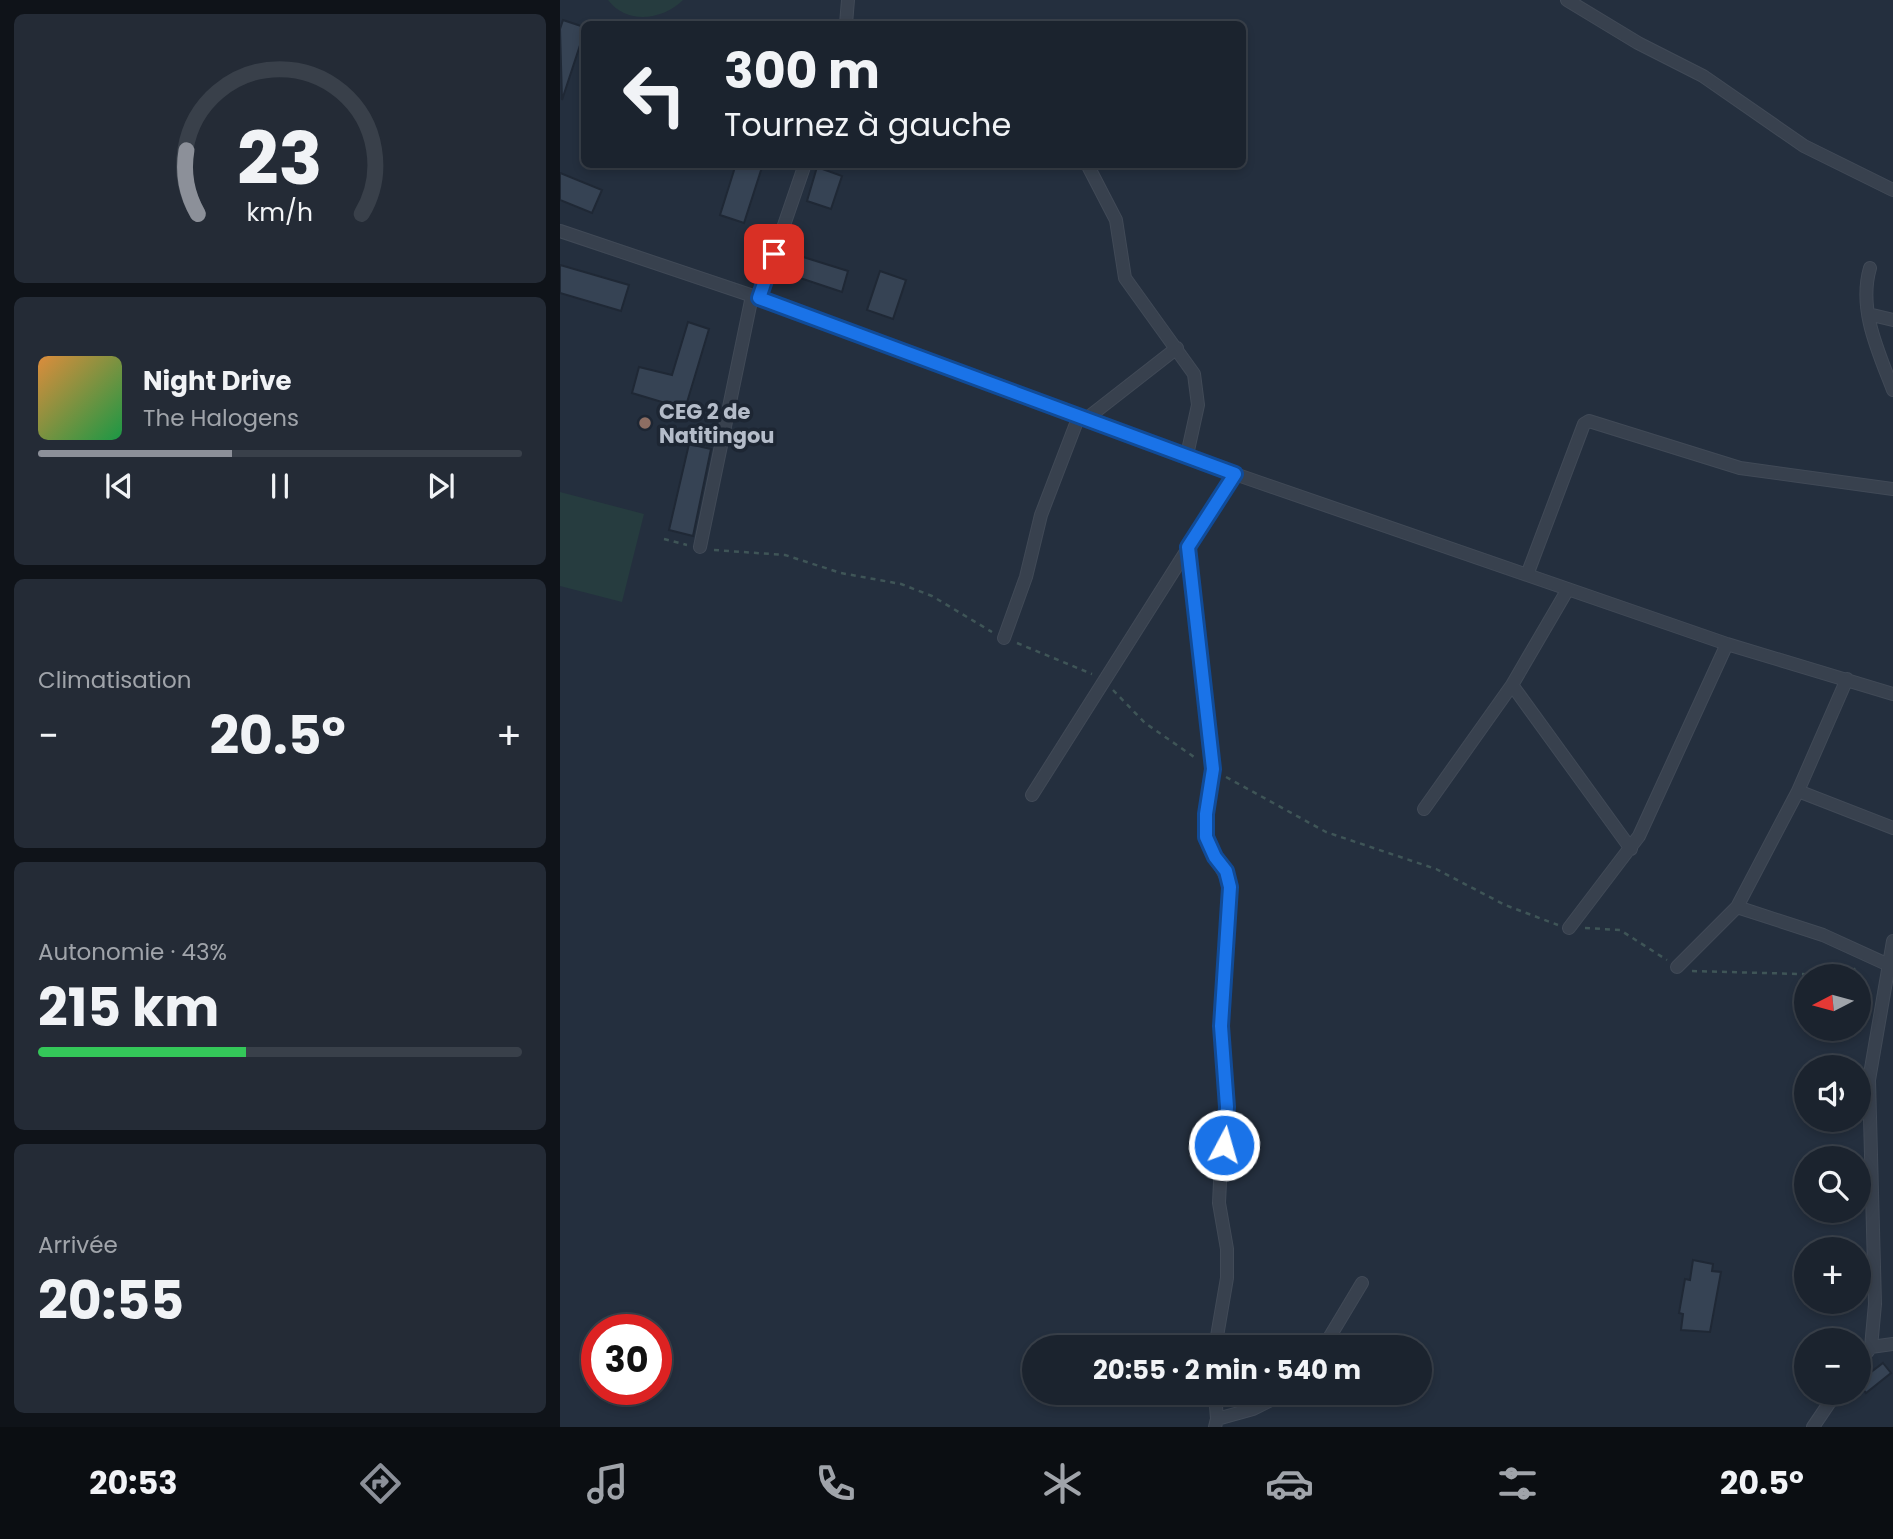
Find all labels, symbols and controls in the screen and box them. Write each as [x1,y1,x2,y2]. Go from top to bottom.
text: 300 m [724,37,880,105]
icon: left [609,49,700,140]
text: Tournez à gauche [724,102,1011,147]
text: 23 [237,109,323,210]
text: km/h [247,195,313,230]
pin [744,224,804,284]
icon: arrive [755,235,793,273]
text: Night Drive [143,363,291,399]
place label: CEG 2 de Natitingou [659,397,774,450]
text: The Halogens [143,402,299,434]
marker: CEG 2 de Natitingou [637,415,653,431]
icon: previous [100,467,138,505]
icon: pause [261,467,299,505]
icon: next [422,467,460,505]
text: Climatisation [38,664,191,696]
text: 20.5° [209,699,346,772]
text: − [38,709,59,762]
text: + [496,709,522,762]
text: Autonomie · 43% [38,936,227,968]
north arrow [1794,964,1871,1041]
map controls [1794,964,1871,1405]
text: 215 km [38,971,219,1044]
button: sound [1794,1055,1871,1132]
position arrow [1187,1108,1261,1182]
button: search [1794,1146,1871,1223]
text: Arrivée [38,1229,118,1261]
button: + [1794,1237,1871,1314]
text: 20:55 [38,1264,184,1337]
speed limit sign: 30 [581,1314,672,1405]
button: − [1794,1328,1871,1405]
text: 20:55 · 2 min · 540 m [1093,1352,1361,1388]
icon: directions [356,1459,405,1508]
icon: music [583,1459,632,1508]
icon: phone [811,1459,860,1508]
icon: climate [1038,1459,1087,1508]
icon: car [1265,1459,1314,1508]
icon: filters [1493,1459,1542,1508]
text: 20:53 [89,1460,178,1505]
text: 20.5° [1720,1460,1804,1505]

